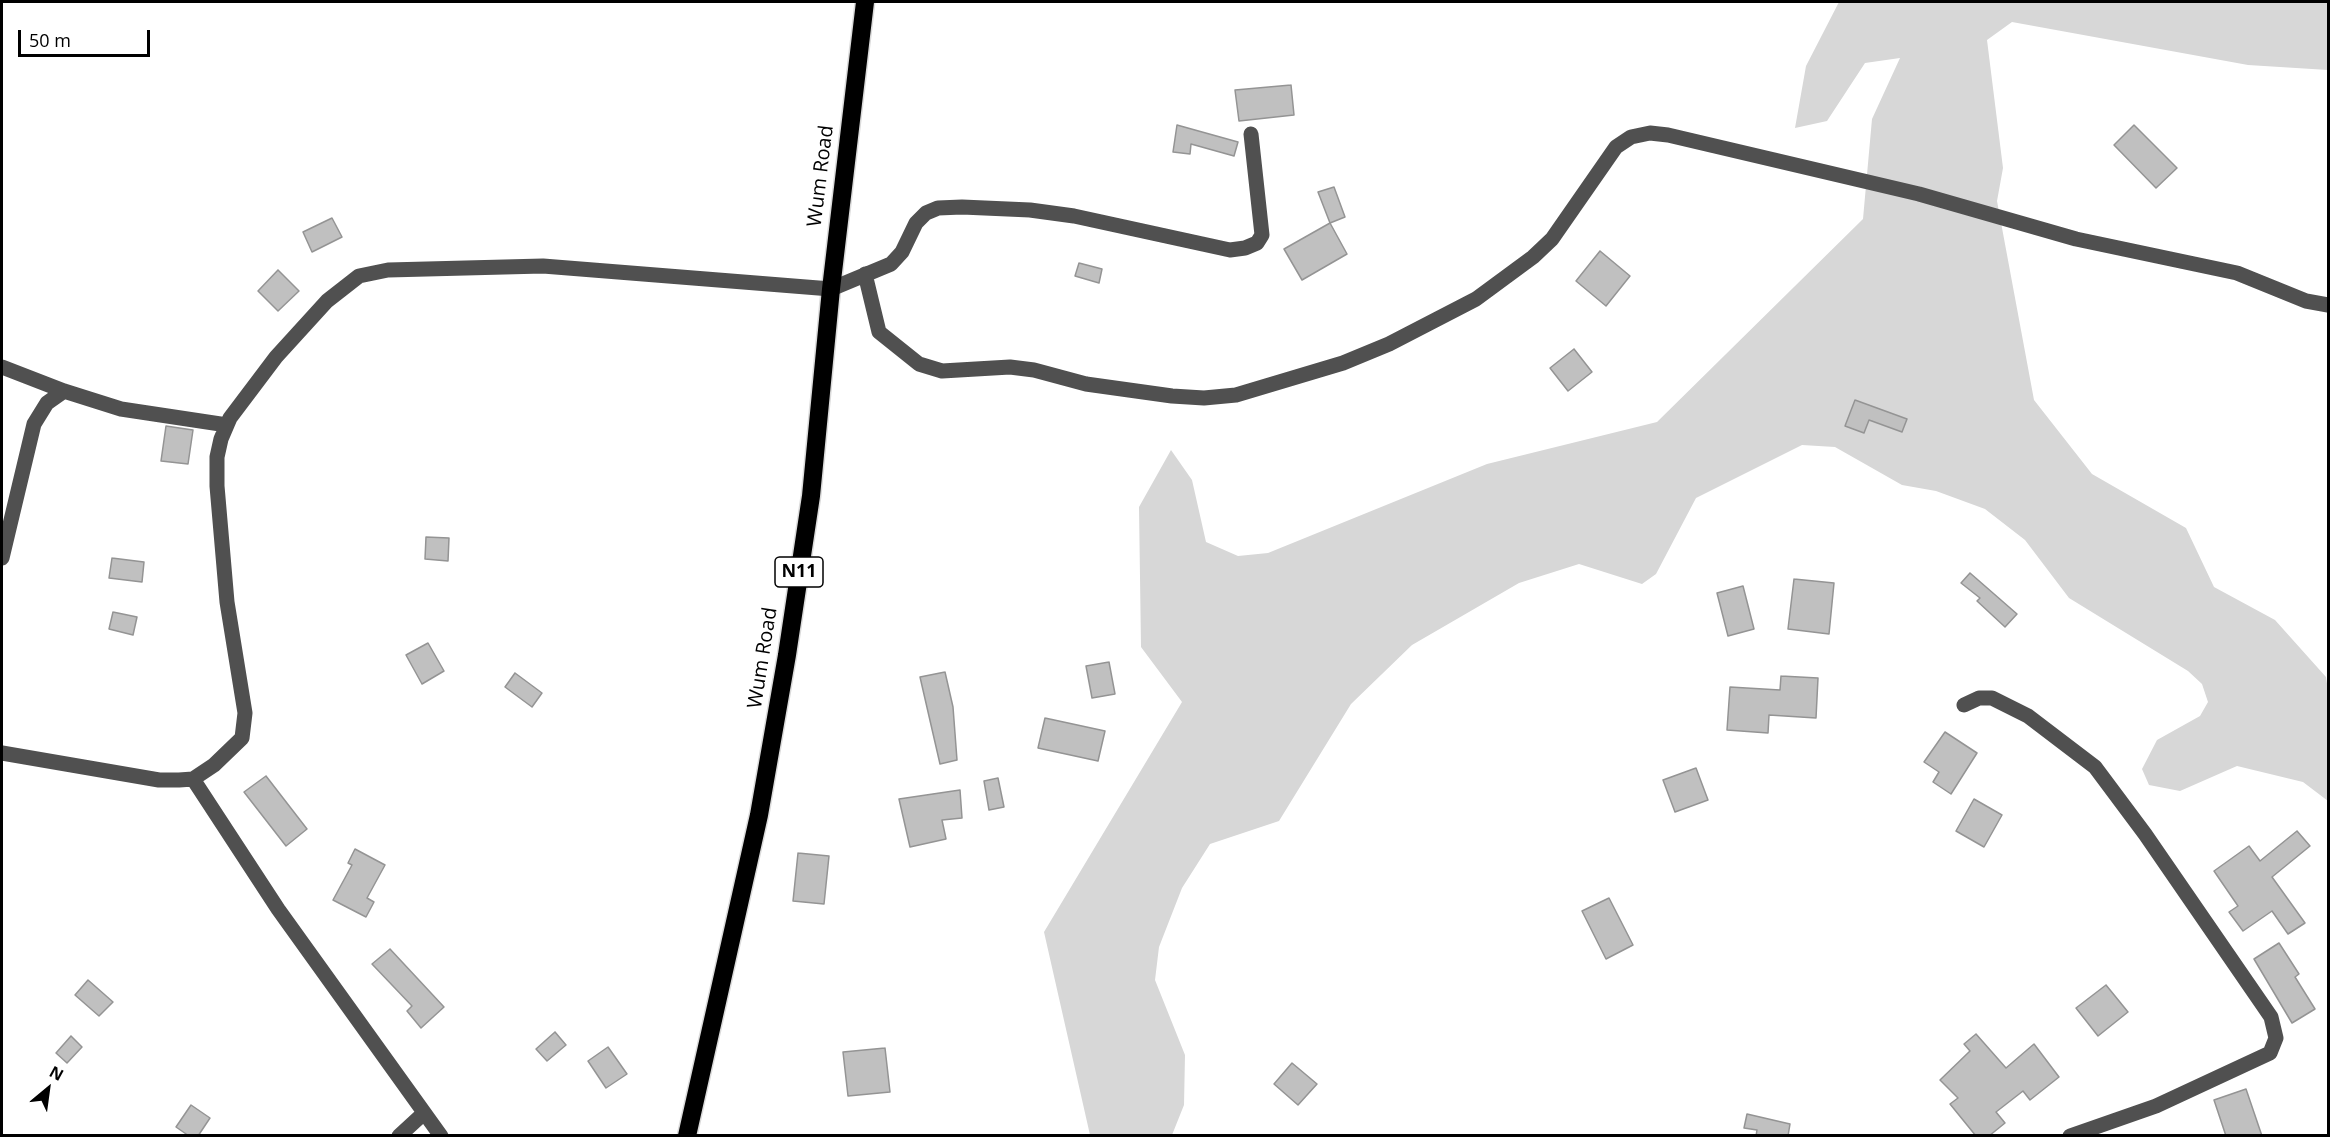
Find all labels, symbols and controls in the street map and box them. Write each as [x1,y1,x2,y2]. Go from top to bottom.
scale bar [21,18,153,56]
text: 50 m [29,28,71,52]
street label: Wum Road [803,124,839,228]
road number: N11 [775,557,823,587]
street label: Wum Road [743,606,783,710]
north arrow [18,1059,78,1119]
text: N [46,1060,68,1086]

